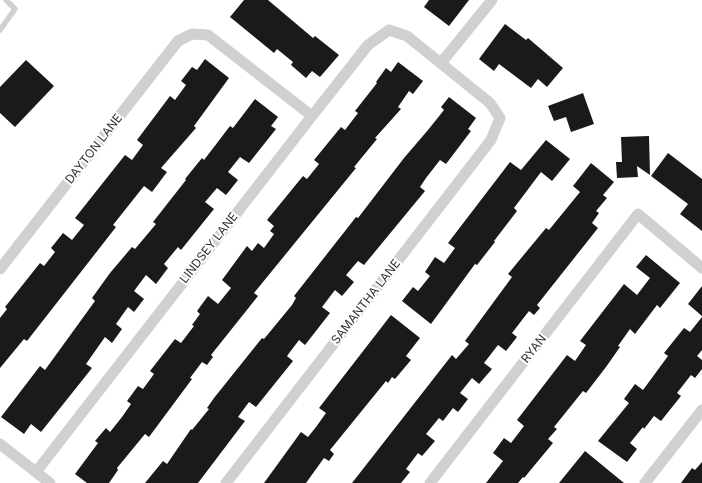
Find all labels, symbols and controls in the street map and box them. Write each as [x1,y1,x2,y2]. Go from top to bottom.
street label: DAYTON LANE [62,111,126,187]
street label: LINDSEY LANE [177,210,241,286]
street label: SAMANTHA LANE [328,257,404,347]
street label: RYAN [518,332,550,366]

